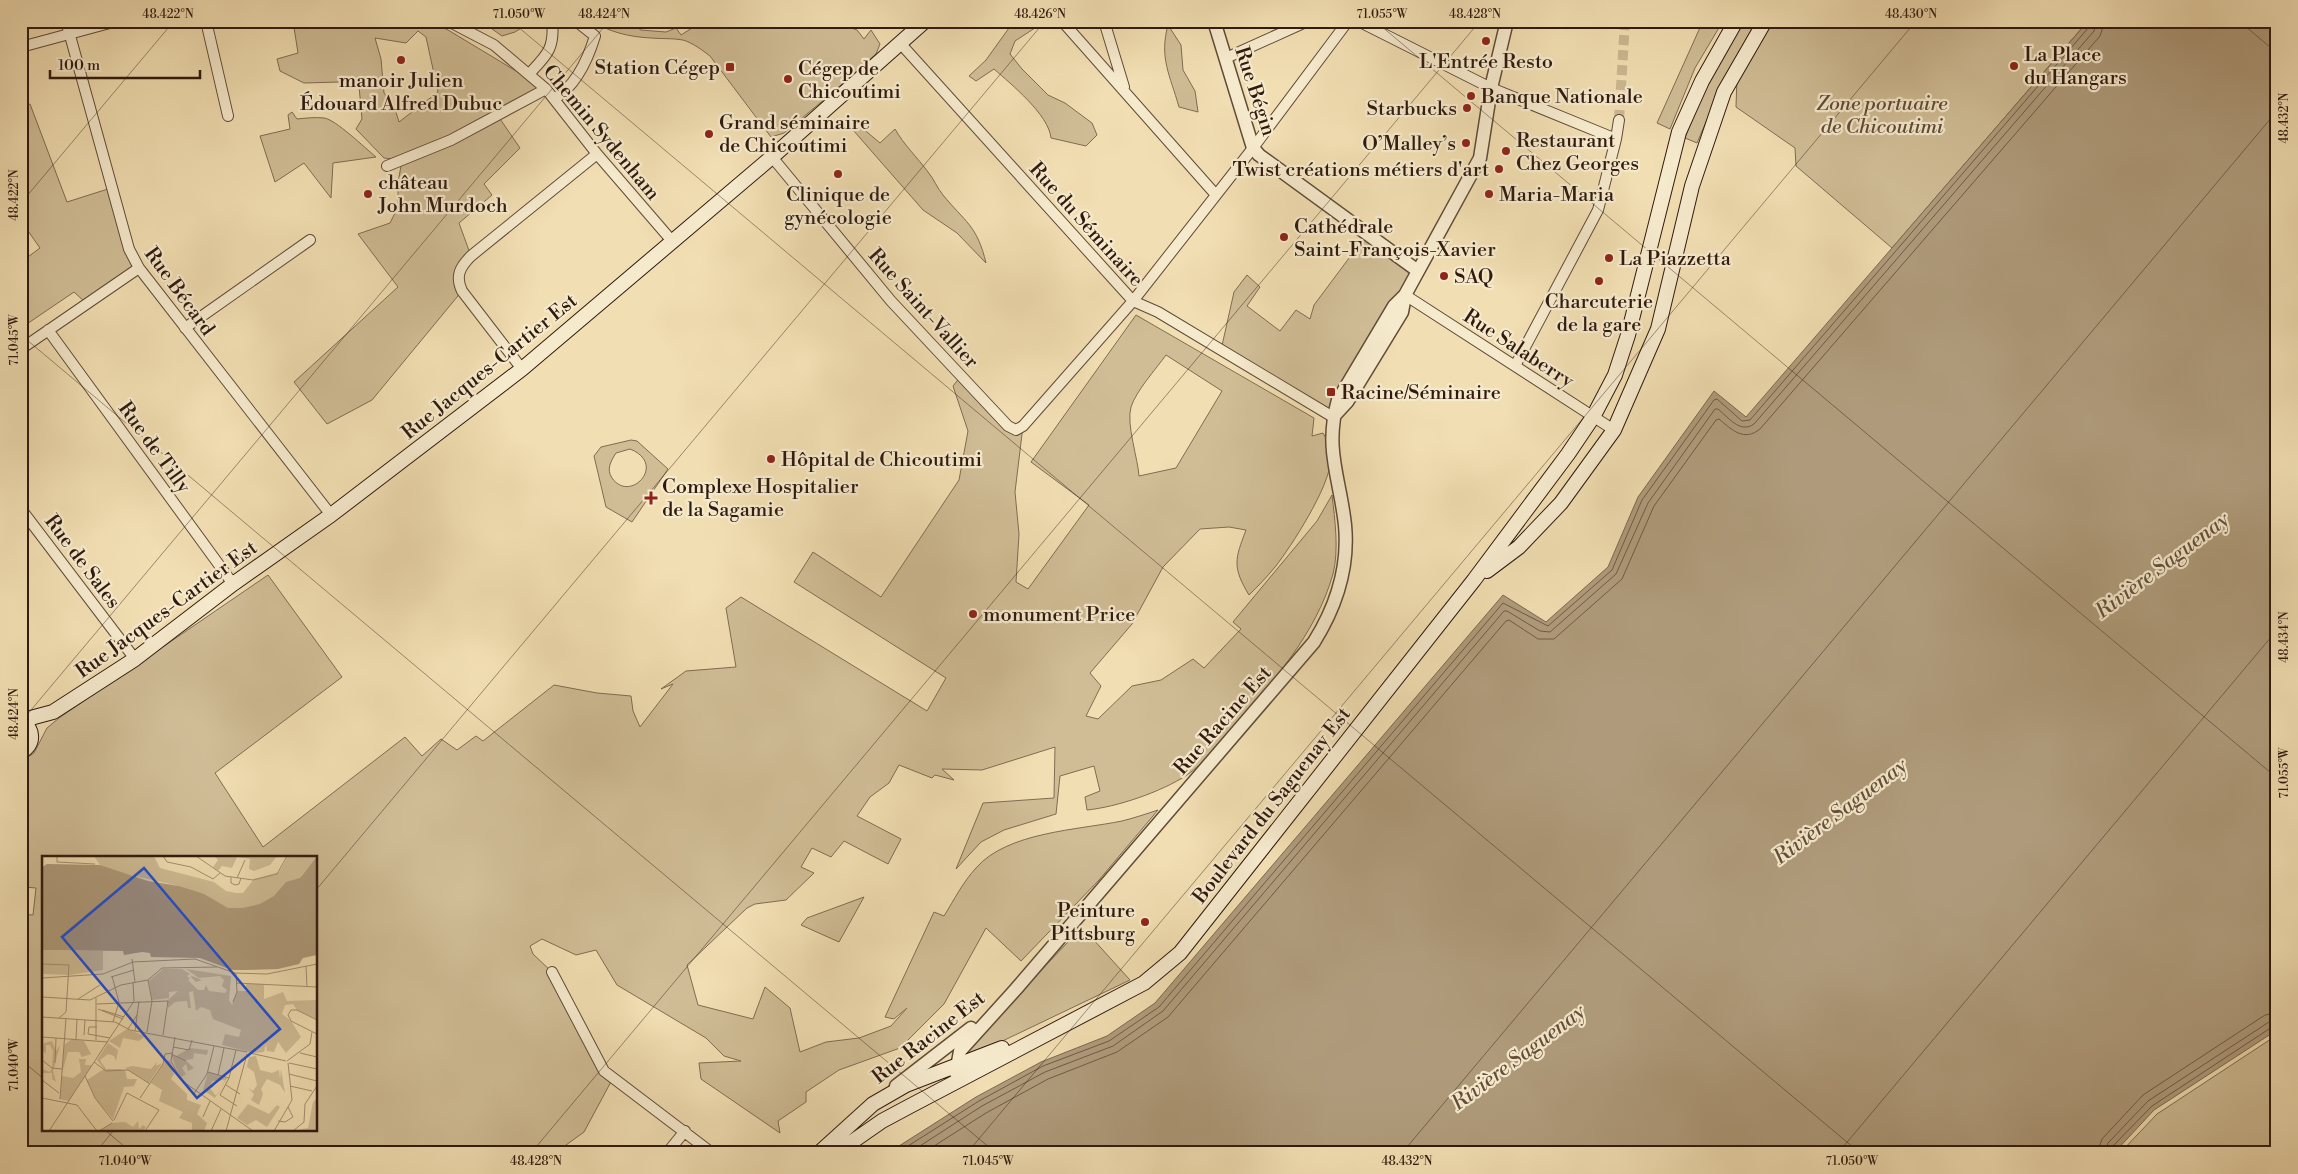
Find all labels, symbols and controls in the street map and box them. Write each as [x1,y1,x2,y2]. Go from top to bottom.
text: 48.422°N [142,7,194,22]
text: 71.050°W [493,7,546,22]
text: 48.424°N [578,7,630,22]
text: 48.426°N [1014,7,1066,22]
text: 71.055°W [1357,7,1409,22]
text: 48.428°N [1449,7,1501,22]
text: 48.430°N [1885,7,1937,22]
marker: L'Entrée Resto [1480,35,1492,47]
place label: La Place du Hangars [2024,43,2127,91]
street label: Rue Bégin [1228,44,1281,139]
scale bar [50,48,200,80]
place label: L'Entrée Resto [1419,50,1553,75]
marker: manoir Julien Édouard Alfred Dubuc [395,54,407,66]
text: 100 m [58,56,100,75]
place label: Station Cégep [594,56,720,81]
place label: Cégep de Chicoutimi [798,57,901,105]
street label: Chemin Sydenham [537,60,665,206]
marker: La Place du Hangars [2008,60,2020,72]
marker: Station Cégep [724,61,736,73]
place label: manoir Julien Édouard Alfred Dubuc [300,69,502,117]
marker: Cégep de Chicoutimi [782,73,794,85]
place label: Banque Nationale [1480,85,1643,110]
marker: Banque Nationale [1465,90,1477,102]
park label: Zone portuaire de Chicoutimi [1816,92,1948,140]
text: 48.432°N [2277,92,2292,144]
place label: Starbucks [1367,97,1457,122]
marker: Starbucks [1461,102,1473,114]
place label: Grand séminaire de Chicoutimi [719,111,870,159]
marker: Grand séminaire de Chicoutimi [703,128,715,140]
place label: Restaurant Chez Georges [1516,129,1639,177]
place label: O’Malley’s [1362,132,1456,157]
marker: O’Malley’s [1460,137,1472,149]
marker: Restaurant Chez Georges [1500,145,1512,157]
street label: Rue du Séminaire [1023,157,1148,293]
place label: Twist créations métiers d'art [1233,158,1489,183]
marker: Twist créations métiers d'art [1493,163,1505,175]
marker: Clinique de gynécologie [832,168,844,180]
text: 48.422°N [7,169,22,221]
place label: château John Murdoch [377,171,508,219]
place label: Clinique de gynécologie [784,183,892,231]
place label: Maria-Maria [1499,183,1615,208]
marker: château John Murdoch [362,188,374,200]
marker: Maria-Maria [1483,188,1495,200]
place label: Cathédrale Saint-François-Xavier [1294,215,1496,263]
marker: Cathédrale Saint-François-Xavier [1278,231,1290,243]
street label: Rue Bécard [138,243,220,342]
street label: Rue Saint-Vallier [862,244,984,374]
place label: La Piazzetta [1619,247,1732,272]
marker: La Piazzetta [1603,252,1615,264]
place label: SAQ [1454,265,1493,290]
marker: SAQ [1438,270,1450,282]
marker: Charcuterie de la gare [1593,275,1605,287]
street label: Rue Jacques-Cartier Est [397,289,583,446]
place label: Charcuterie de la gare [1545,290,1653,338]
street label: Rue Salaberry [1458,304,1578,394]
text: 71.045°W [7,313,22,366]
place label: Racine/Séminaire [1341,381,1501,406]
marker: Racine/Séminaire [1325,386,1337,398]
street label: Rue de Tilly [112,397,196,499]
place label: Hôpital de Chicoutimi [781,448,983,473]
marker: Hôpital de Chicoutimi [765,453,777,465]
place label: Complexe Hospitalier de la Sagamie [662,475,859,523]
marker: Complexe Hospitalier de la Sagamie [644,491,658,505]
water label: Rivière Saguenay [2090,506,2236,625]
street label: Rue de Sales [38,510,125,614]
street label: Rue Jacques-Cartier Est [71,536,263,685]
place label: monument Price [983,603,1135,628]
marker: monument Price [967,608,979,620]
text: 48.434°N [2277,611,2292,663]
street label: Rue Racine Est [1169,661,1277,781]
text: 48.424°N [7,688,22,740]
street label: Boulevard du Saguenay Est [1187,703,1357,910]
text: 71.055°W [2277,746,2292,798]
water label: Rivière Saguenay [1768,752,1914,871]
inset map [42,856,318,1132]
place label: Peinture Pittsburg [1050,899,1136,947]
marker: Peinture Pittsburg [1139,916,1151,928]
street label: Rue Racine Est [867,986,990,1090]
water label: Rivière Saguenay [1446,998,1592,1117]
text: 71.040°W [7,1037,22,1091]
text: 71.040°W [99,1154,153,1169]
text: 48.428°N [510,1154,562,1169]
text: 71.045°W [962,1154,1015,1169]
text: 48.432°N [1381,1154,1433,1169]
text: 71.050°W [1826,1154,1879,1169]

